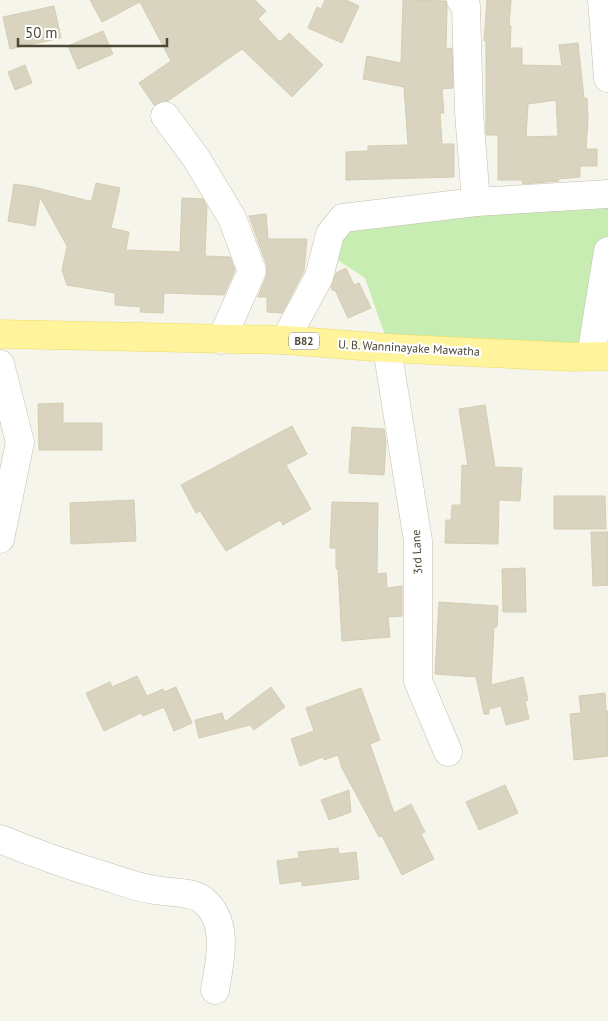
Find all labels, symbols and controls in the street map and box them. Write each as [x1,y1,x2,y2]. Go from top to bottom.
scale bar [18,15,166,47]
text: 50 m [25,23,58,42]
road number: B82 [289,332,319,350]
street label: U. B. Wanninayake Mawatha [338,336,480,359]
street label: 3rd Lane [408,529,425,575]

